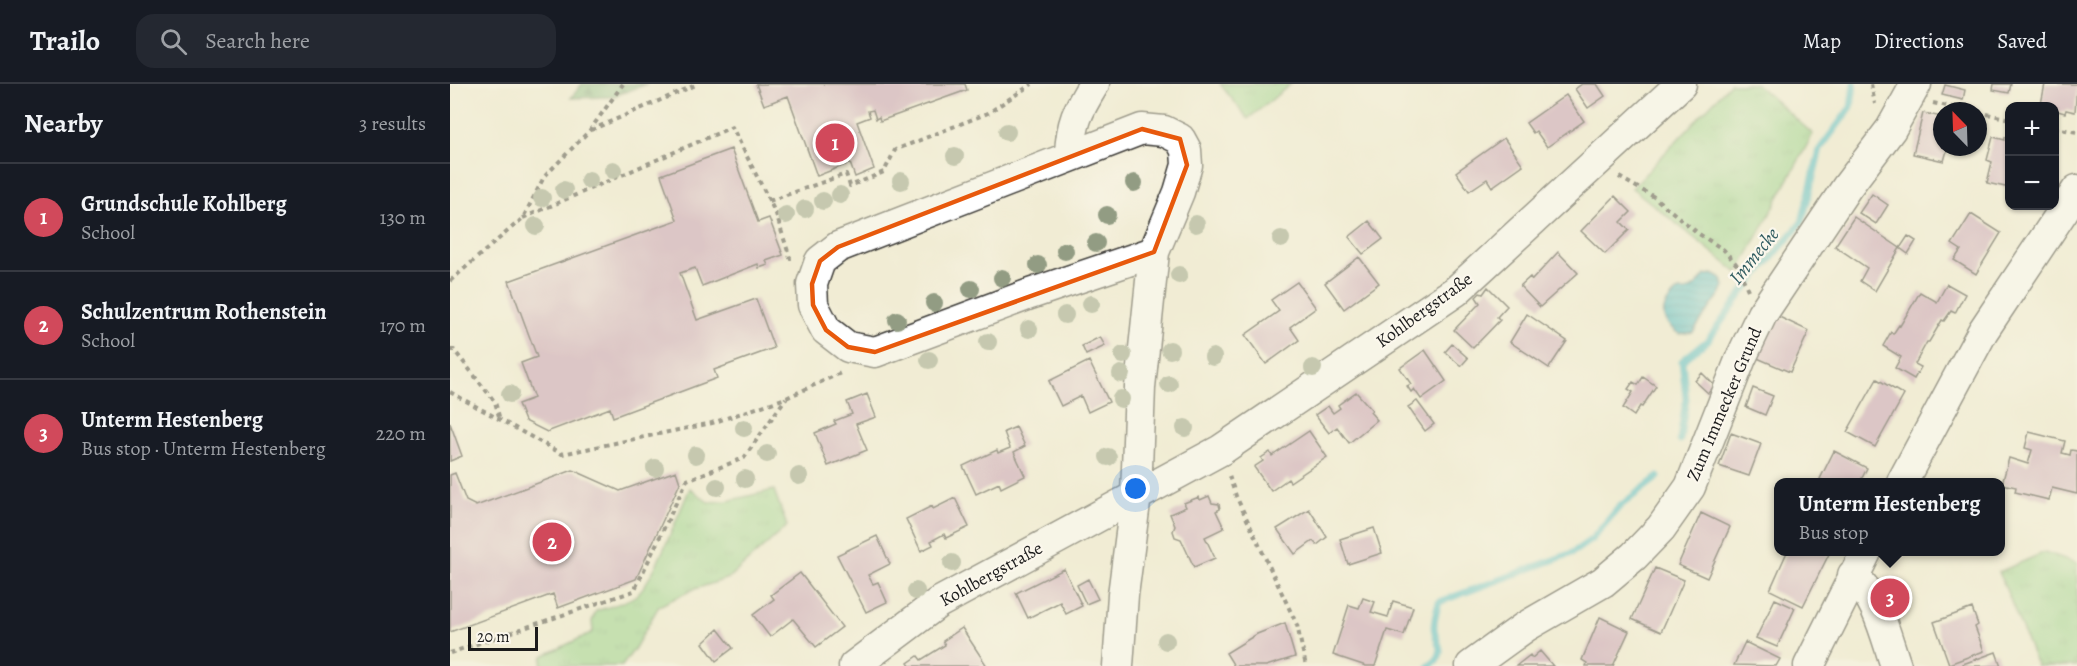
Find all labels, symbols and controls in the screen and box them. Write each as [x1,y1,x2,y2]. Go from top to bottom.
search box [136,14,556,68]
text: Trailo [30,22,100,60]
icon: search [157,25,190,58]
text: Search here [205,26,310,56]
text: Map [1803,27,1841,55]
text: Directions [1874,27,1964,55]
text: Saved [1997,27,2047,55]
north arrow [1933,102,1987,156]
map controls [2005,102,2059,210]
button: + [2005,102,2059,156]
text: Nearby [24,106,103,141]
text: 3 results [359,110,426,137]
pin: 1 [816,120,854,166]
button: − [2005,156,2059,210]
text: Grundschule Kohlberg [81,189,287,219]
text: 1 [40,204,47,231]
text: 130 m [380,204,426,231]
text: School [81,219,135,246]
water label: Immecke [1723,222,1785,290]
street label: Kohlbergstraße [1371,267,1477,353]
text: Schulzentrum Rothenstein [81,297,327,327]
text: 2 [39,312,48,339]
text: 170 m [380,312,426,339]
street label: Zum Immecker Grund [1681,323,1767,485]
text: School [81,327,135,354]
text: Unterm Hestenberg [81,405,263,435]
text: 3 [39,420,48,447]
text: 220 m [376,420,426,447]
text: Bus stop · Unterm Hestenberg [81,435,326,462]
your location [1121,474,1150,503]
popup [1774,478,2005,556]
text: Unterm Hestenberg [1799,489,1980,519]
text: Bus stop [1799,519,1868,546]
pin: 2 [532,520,572,564]
street label: Kohlbergstraße [935,536,1047,612]
pin: 3 [1870,576,1910,620]
scale bar [468,624,538,652]
text: 20 m [477,626,510,648]

